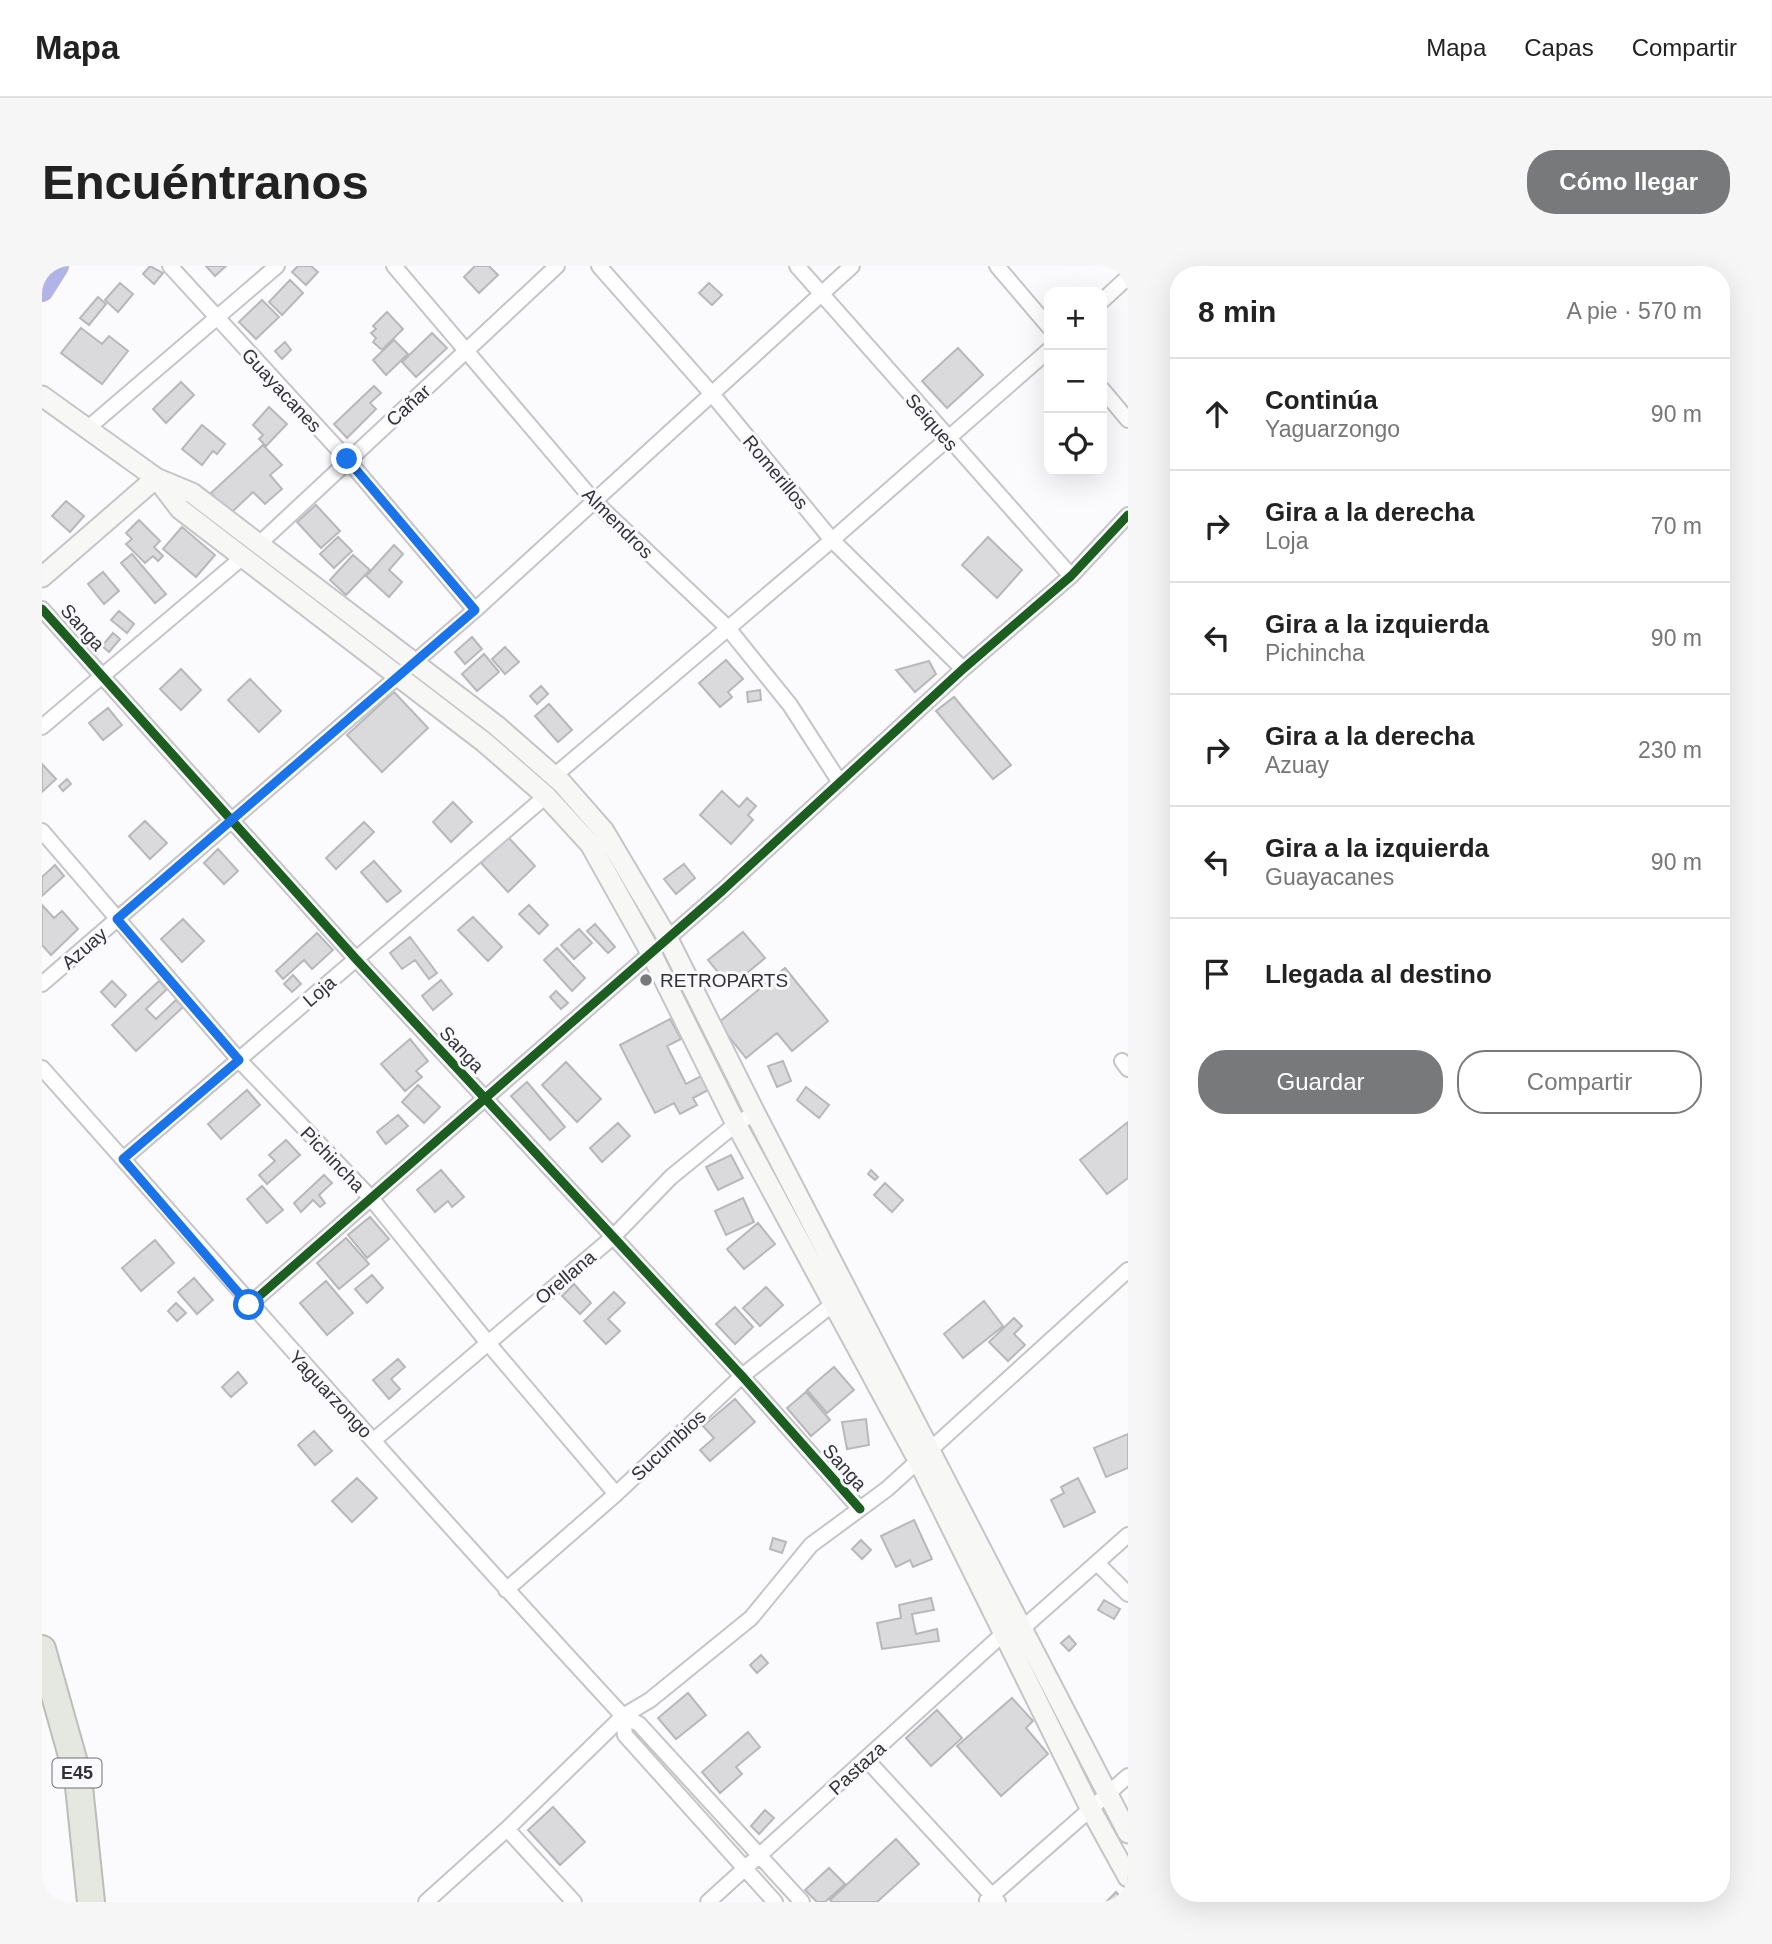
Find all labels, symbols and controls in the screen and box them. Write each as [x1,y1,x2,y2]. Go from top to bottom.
text: Mapa [35,29,119,66]
text: Mapa [1426,34,1486,61]
text: Capas [1524,34,1594,61]
text: Compartir [1632,34,1737,61]
button: Cómo llegar [1527,150,1730,214]
text: Encuéntranos [42,155,369,209]
map controls [1044,287,1107,476]
button: + [1044,287,1107,350]
text: 8 min [1198,295,1276,328]
text: A pie · 570 m [1566,298,1702,324]
street label: Guayacanes [238,344,326,437]
button: − [1044,350,1107,413]
street label: Cañar [382,380,435,430]
text: Continúa [1265,385,1378,415]
street label: Seiques [901,390,962,455]
icon: ahead [1198,395,1236,433]
text: 90 m [1651,401,1702,427]
button: locate [1044,413,1107,476]
text: Yaguarzongo [1265,416,1400,442]
street label: Romerillos [739,431,813,513]
route end [331,443,362,474]
street label: Almendros [578,484,657,563]
text: Gira a la derecha [1265,497,1475,527]
icon: right [1198,507,1236,545]
text: 70 m [1651,513,1702,539]
text: Loja [1265,528,1308,554]
street label: Sanga [56,600,109,655]
text: Gira a la izquierda [1265,609,1489,639]
icon: left [1198,619,1236,657]
text: 90 m [1651,625,1702,651]
text: Pichincha [1265,640,1365,666]
text: Gira a la derecha [1265,721,1475,751]
icon: right [1198,731,1236,769]
text: 230 m [1638,737,1702,763]
text: Azuay [1265,752,1329,778]
text: Gira a la izquierda [1265,833,1489,863]
icon: left [1198,843,1236,881]
text: 90 m [1651,849,1702,875]
text: Guayacanes [1265,864,1394,890]
street label: Azuay [58,923,112,974]
icon: arrive [1198,955,1236,993]
text: Llegada al destino [1265,959,1492,989]
place label: RETROPARTS [660,970,788,991]
street label: Loja [299,971,340,1011]
marker: RETROPARTS [638,972,654,988]
street label: Sanga [435,1022,488,1077]
button: Guardar [1198,1050,1443,1114]
button: Compartir [1457,1050,1702,1114]
street label: Pichincha [296,1122,369,1197]
street label: Orellana [531,1246,600,1309]
route start [233,1289,264,1320]
street label: Yaguarzongo [285,1346,376,1442]
street label: Sucumbios [627,1406,710,1485]
street label: Sanga [818,1440,871,1495]
street label: Pastaza [825,1737,890,1799]
road number: E45 [52,1758,102,1788]

